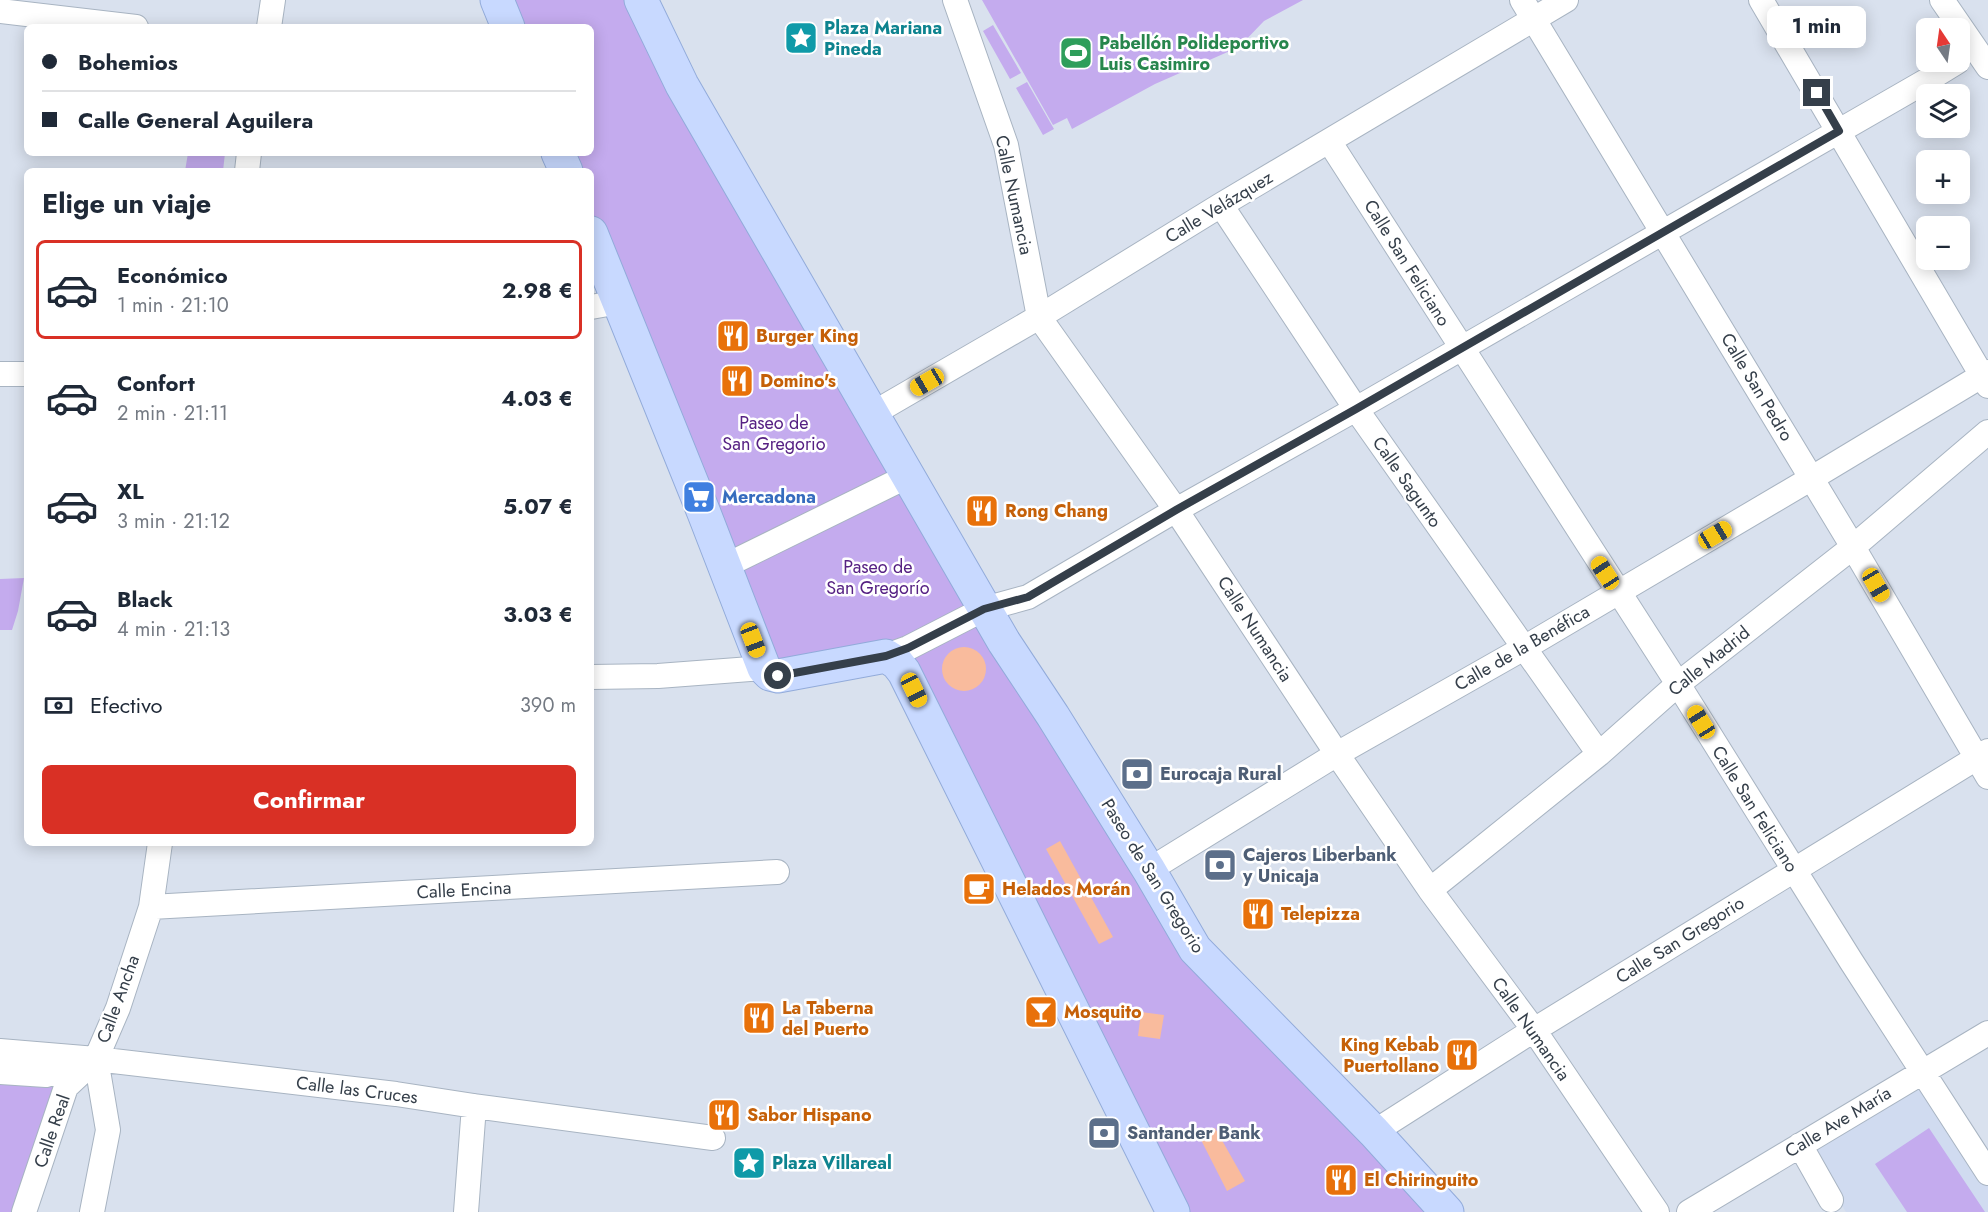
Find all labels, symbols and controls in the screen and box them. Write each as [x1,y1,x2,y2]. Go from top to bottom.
callout: 1 min [1768,6,1866,48]
text: 1 min [1792,12,1841,41]
place label: Plaza Mariana Pineda [824,15,942,62]
north arrow [1916,18,1970,72]
map controls [1916,18,1970,270]
place icon: Plaza Mariana Pineda [783,20,819,56]
place label: Pabellón Polideportivo Luis Casimiro [1099,30,1289,77]
sports icon: Pabellón Polideportivo Luis Casimiro [1058,35,1094,71]
text: Bohemios [78,46,178,78]
route end [1803,79,1830,106]
button: layers [1916,84,1970,138]
text: Calle General Aguilera [78,104,313,136]
street label: Calle Numancia [989,133,1039,257]
button: + [1916,150,1970,204]
street label: Calle Velázquez [1160,164,1278,249]
text: Elige un viaje [42,184,211,223]
street label: Calle San Feliciano [1358,195,1457,332]
button: − [1916,216,1970,270]
text: Económico [117,259,228,291]
icon: car [45,263,99,317]
text: 2.98 € [502,274,573,306]
text: 1 min · 21:10 [117,291,229,320]
restaurant icon: Burger King [715,318,751,354]
place label: Burger King [756,323,858,349]
street label: Calle San Pedro [1714,328,1800,446]
restaurant icon: Domino's [719,363,755,399]
car [907,365,947,399]
text: Confort [117,367,195,399]
place label: Domino's [760,368,836,394]
icon: car [45,371,99,425]
text: 4.03 € [501,382,573,414]
text: 2 min · 21:11 [117,399,228,428]
park label: Paseo de San Gregorio [722,410,826,457]
street label: Calle Sagunto [1366,431,1448,533]
text: XL [117,475,144,507]
icon: car [45,479,99,533]
supermarket icon: Mercadona [681,479,717,515]
place label: Mercadona [722,484,816,510]
text: 5.07 € [503,490,573,522]
restaurant icon: Rong Chang [964,493,1000,529]
place label: Rong Chang [1005,498,1108,524]
text: 3 min · 21:12 [117,507,230,536]
car [1695,518,1735,552]
car [1588,553,1622,593]
park label: Paseo de San Gregorío [826,554,930,601]
car [1859,565,1893,605]
street label: Calle Numancia [1211,571,1299,687]
text: Black [117,583,173,615]
icon: car [45,587,99,641]
text: 3.03 € [503,598,573,630]
street label: Calle de la Benéfica [1450,599,1594,697]
text: 4 min · 21:13 [117,615,230,644]
car [738,620,768,660]
street label: Calle Madrid [1663,620,1755,702]
route start [764,662,791,689]
car [898,670,930,710]
icon: cash [42,689,75,722]
text: Efectivo [90,689,163,721]
text: 390 m [520,691,576,720]
car [1684,702,1718,742]
street label: Calle San Feliciano [1706,741,1805,878]
bank icon: Eurocaja Rural [1119,756,1155,792]
place label: Eurocaja Rural [1160,761,1282,787]
button: Confirmar [42,765,576,834]
street label: Paseo de San Gregorio [1095,794,1211,958]
place label: Cajeros Liberbank y Unicaja [1242,842,1397,889]
bank icon: Cajeros Liberbank y Unicaja [1202,847,1238,883]
cafe icon: Helados Morán [961,871,997,907]
street label: Calle Encina [416,875,512,905]
place label: Helados Morán [1002,876,1131,902]
street label: Calle San Gregorio [1611,890,1749,990]
restaurant icon: Telepizza [1240,896,1276,932]
place label: Telepizza [1281,901,1360,927]
street label: Calle Ancha [90,951,146,1047]
street label: Calle Numancia [1486,972,1576,1086]
bar icon: Mosquito [1023,994,1059,1030]
place label: La Taberna del Puerto [782,995,873,1042]
place label: Mosquito [1064,999,1142,1025]
restaurant icon: La Taberna del Puerto [741,1000,777,1036]
place label: King Kebab Puertollano [1340,1032,1439,1079]
restaurant icon: King Kebab Puertollano [1444,1037,1480,1073]
street label: Calle las Cruces [295,1070,419,1110]
street label: Calle Ave María [1780,1080,1896,1164]
street label: Calle Real [27,1091,77,1171]
restaurant icon: Sabor Hispano [706,1097,742,1133]
place label: Sabor Hispano [747,1102,872,1128]
bank icon: Santander Bank [1086,1115,1122,1151]
place label: Santander Bank [1127,1120,1261,1146]
place icon: Plaza Villareal [731,1145,767,1181]
place label: Plaza Villareal [772,1150,892,1176]
restaurant icon: El Chiringuito [1323,1162,1359,1198]
place label: El Chiringuito [1364,1167,1479,1193]

